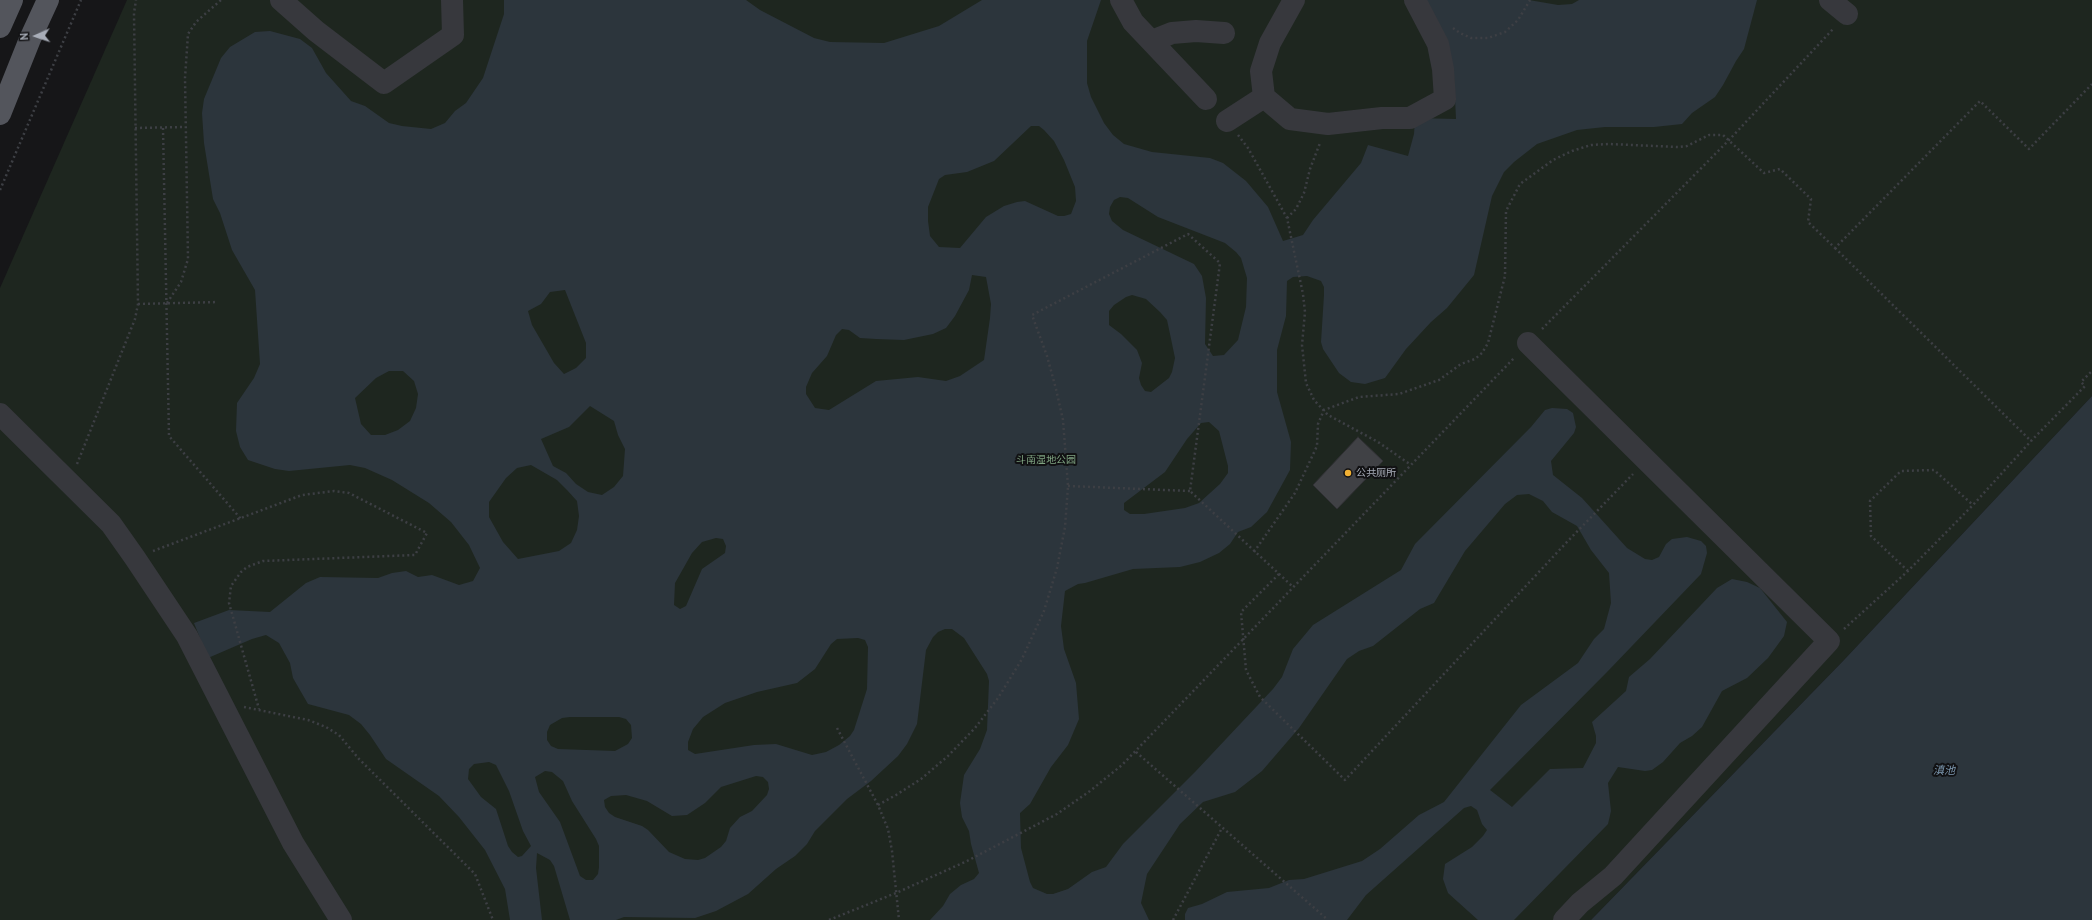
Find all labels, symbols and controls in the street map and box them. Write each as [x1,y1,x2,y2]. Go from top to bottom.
north arrow [16,16,56,56]
text: N [17,33,31,41]
park label: 斗南湿地公园 [1016,454,1076,466]
place label: 公共厕所 [1356,467,1396,479]
marker: 公共厕所 [1343,468,1353,478]
water label: 滇池 [1933,764,1955,778]

